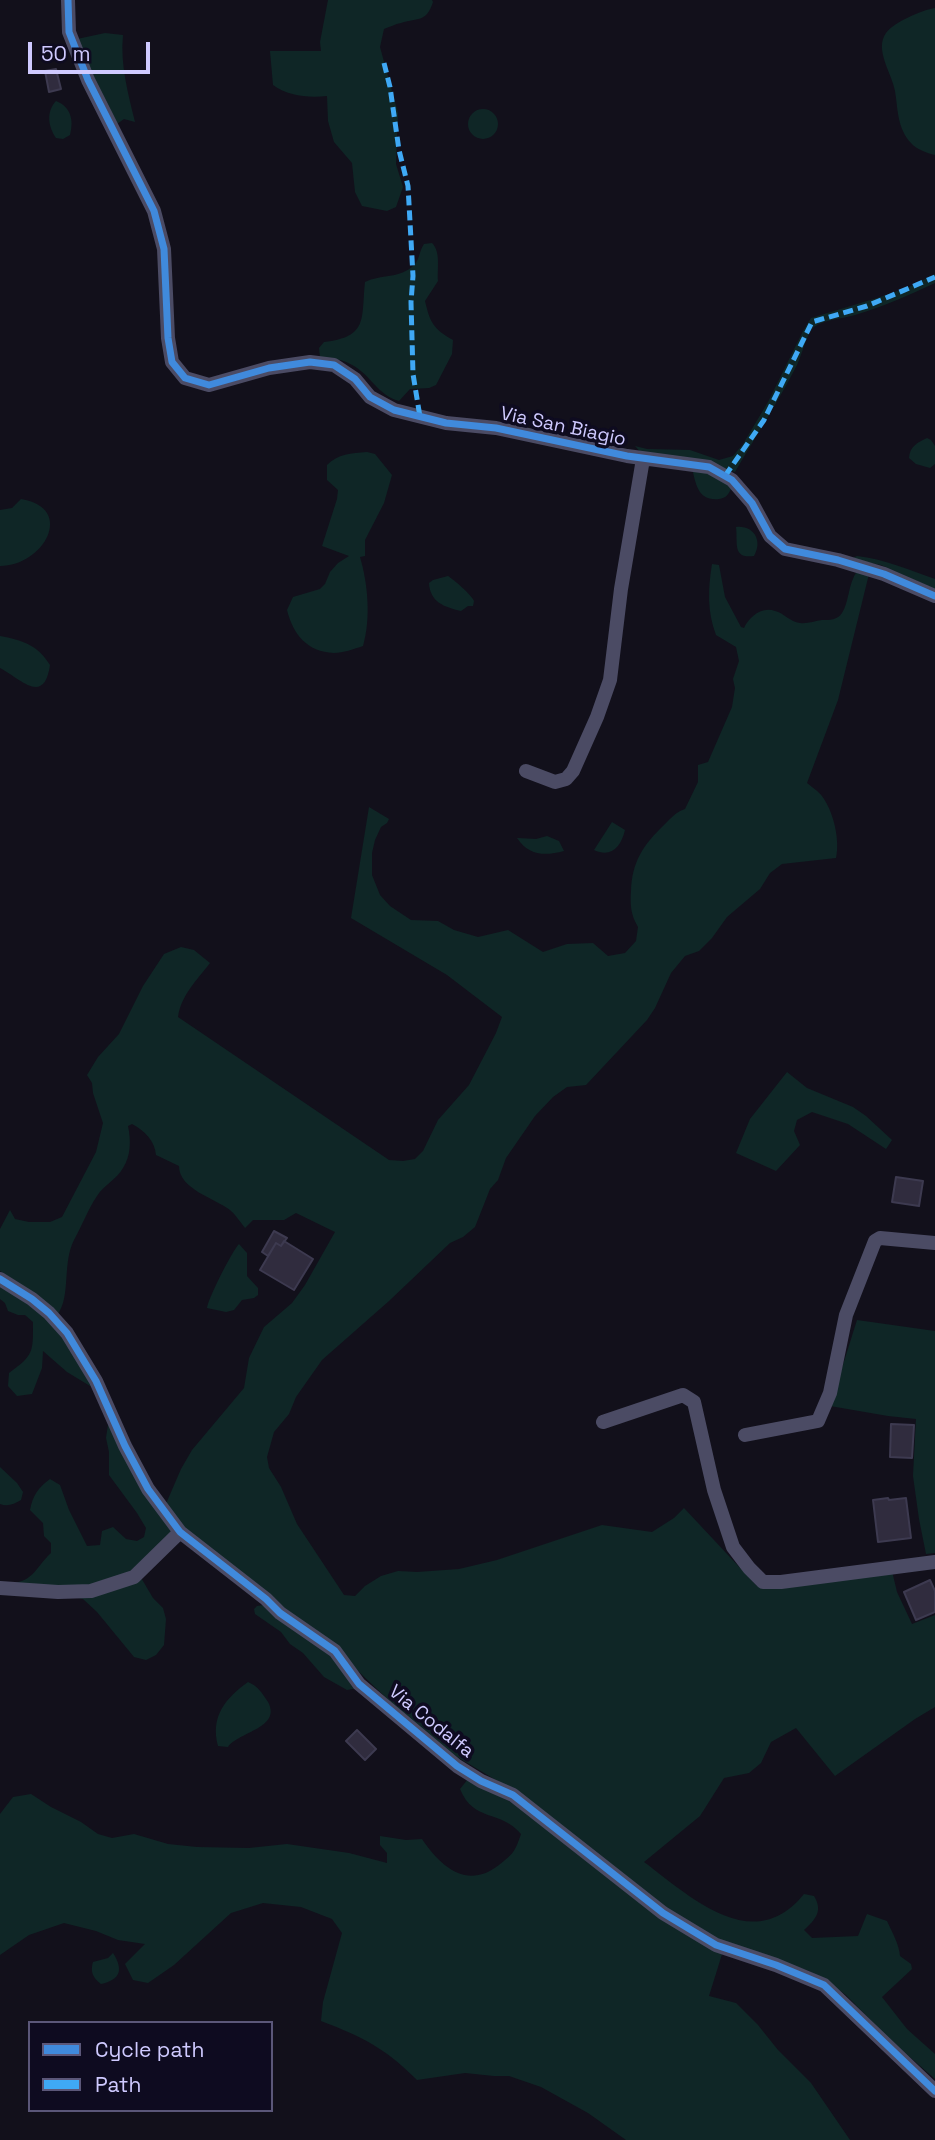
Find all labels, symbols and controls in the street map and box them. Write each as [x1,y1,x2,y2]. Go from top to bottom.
scale bar [32,28,154,72]
text: 50 m [41,40,91,67]
street label: Via San Biagio [498,403,628,451]
street label: Via Codalfa [384,1681,478,1763]
legend [28,2021,273,2112]
text: Cycle path [95,2036,204,2063]
text: Path [95,2071,141,2098]

